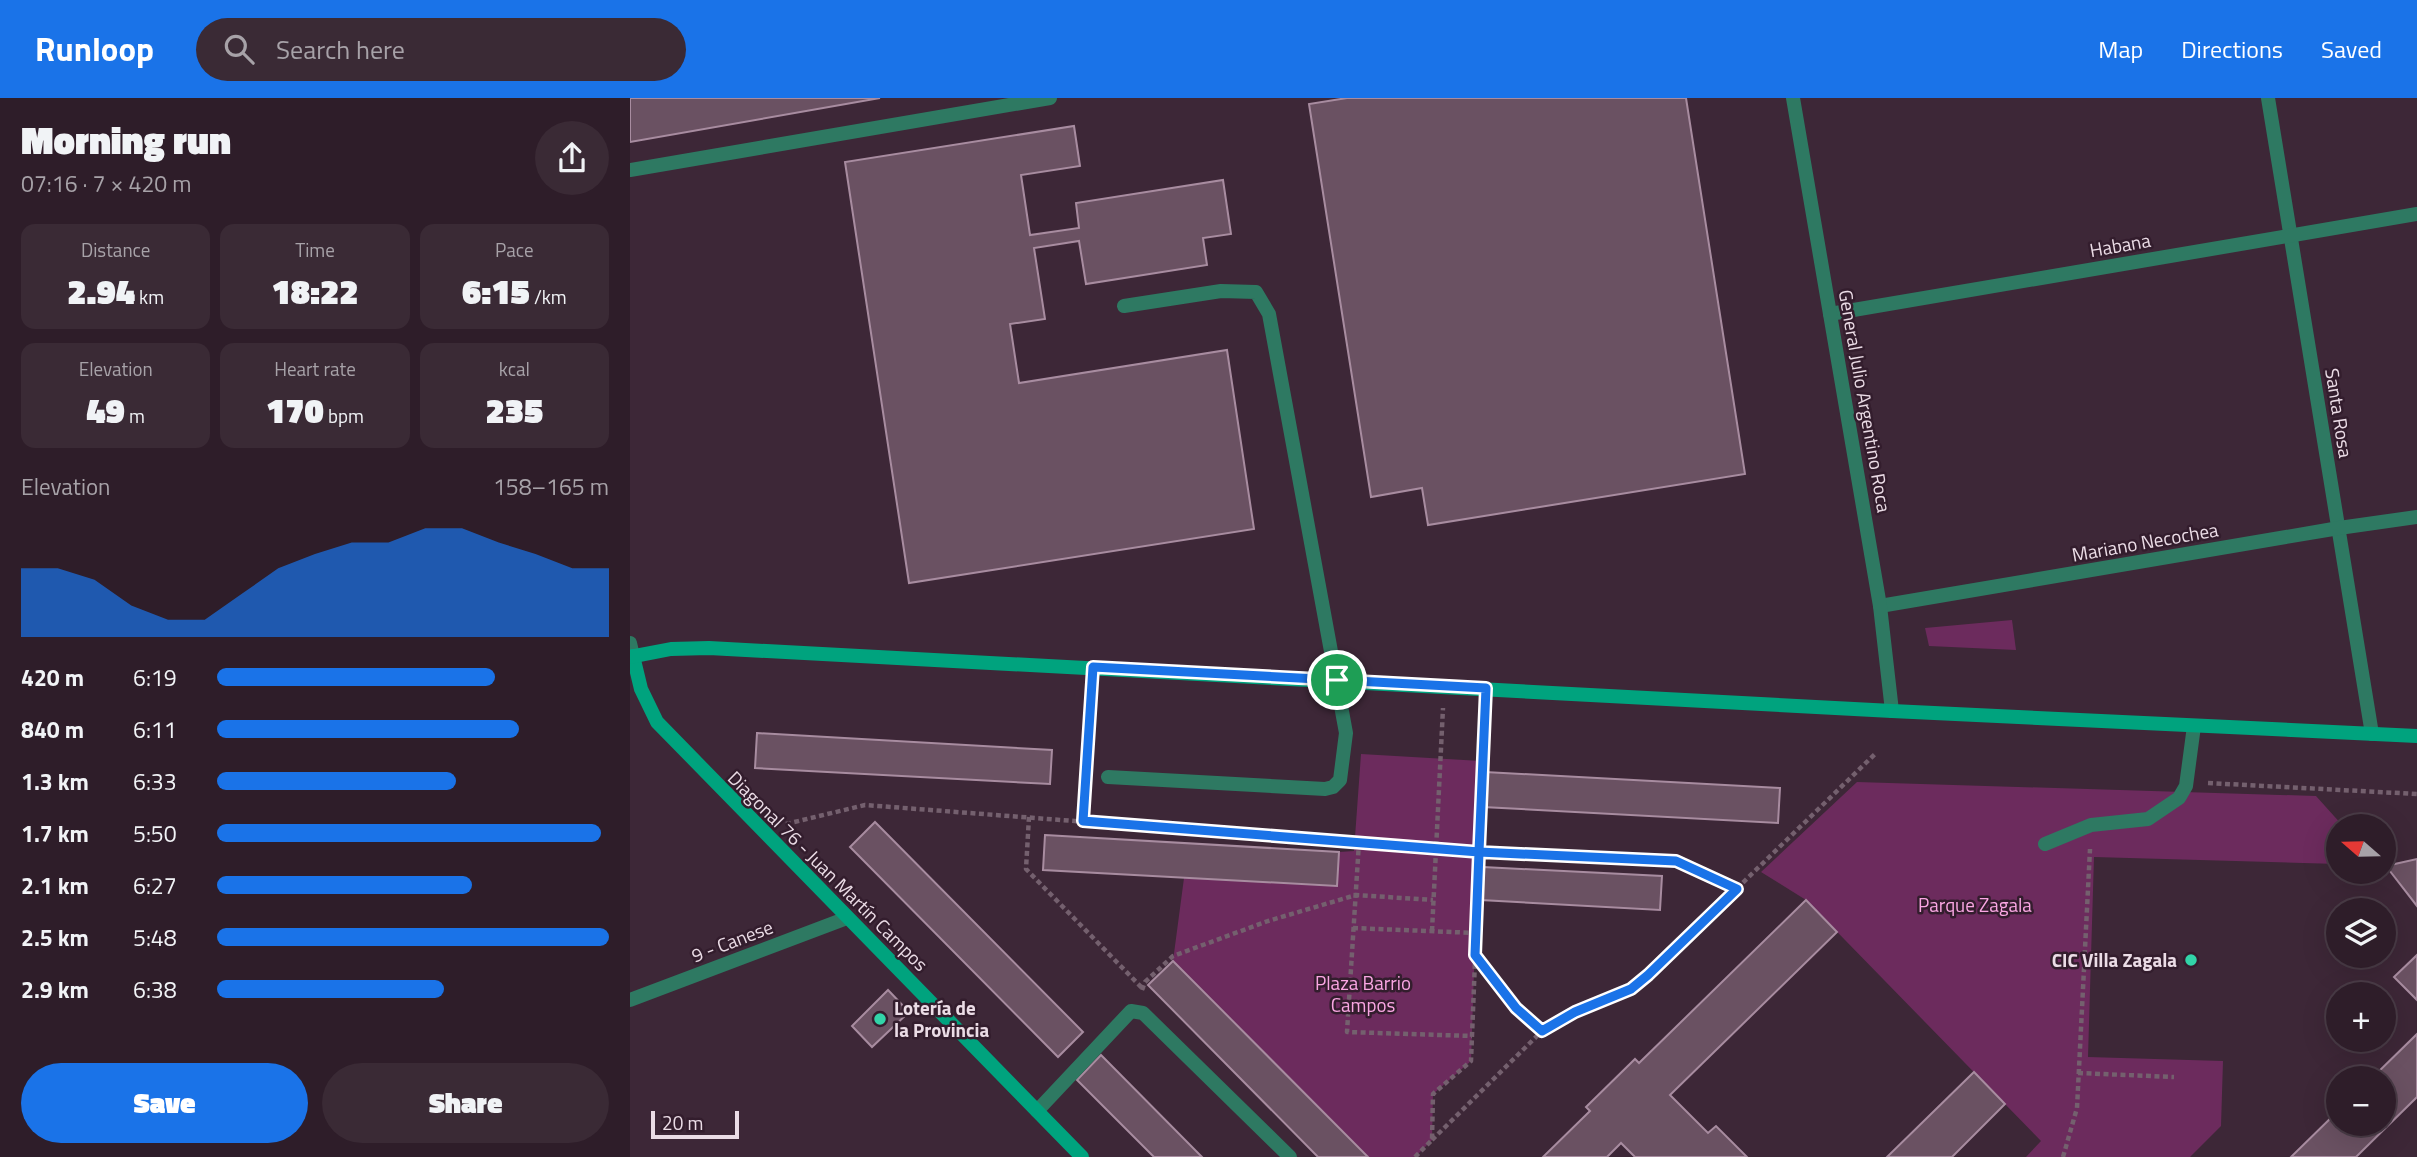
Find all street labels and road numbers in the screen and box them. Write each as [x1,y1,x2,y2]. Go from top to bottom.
street label: Habana [2087,225,2153,264]
street label: General Julio Argentino Roca [1832,287,1899,515]
street label: Santa Rosa [2318,366,2361,460]
street label: Mariano Necochea [2069,514,2221,569]
street label: Diagonal 76 - Juan Martín Campos [721,764,935,978]
street label: 9 - Canese [687,912,777,969]

